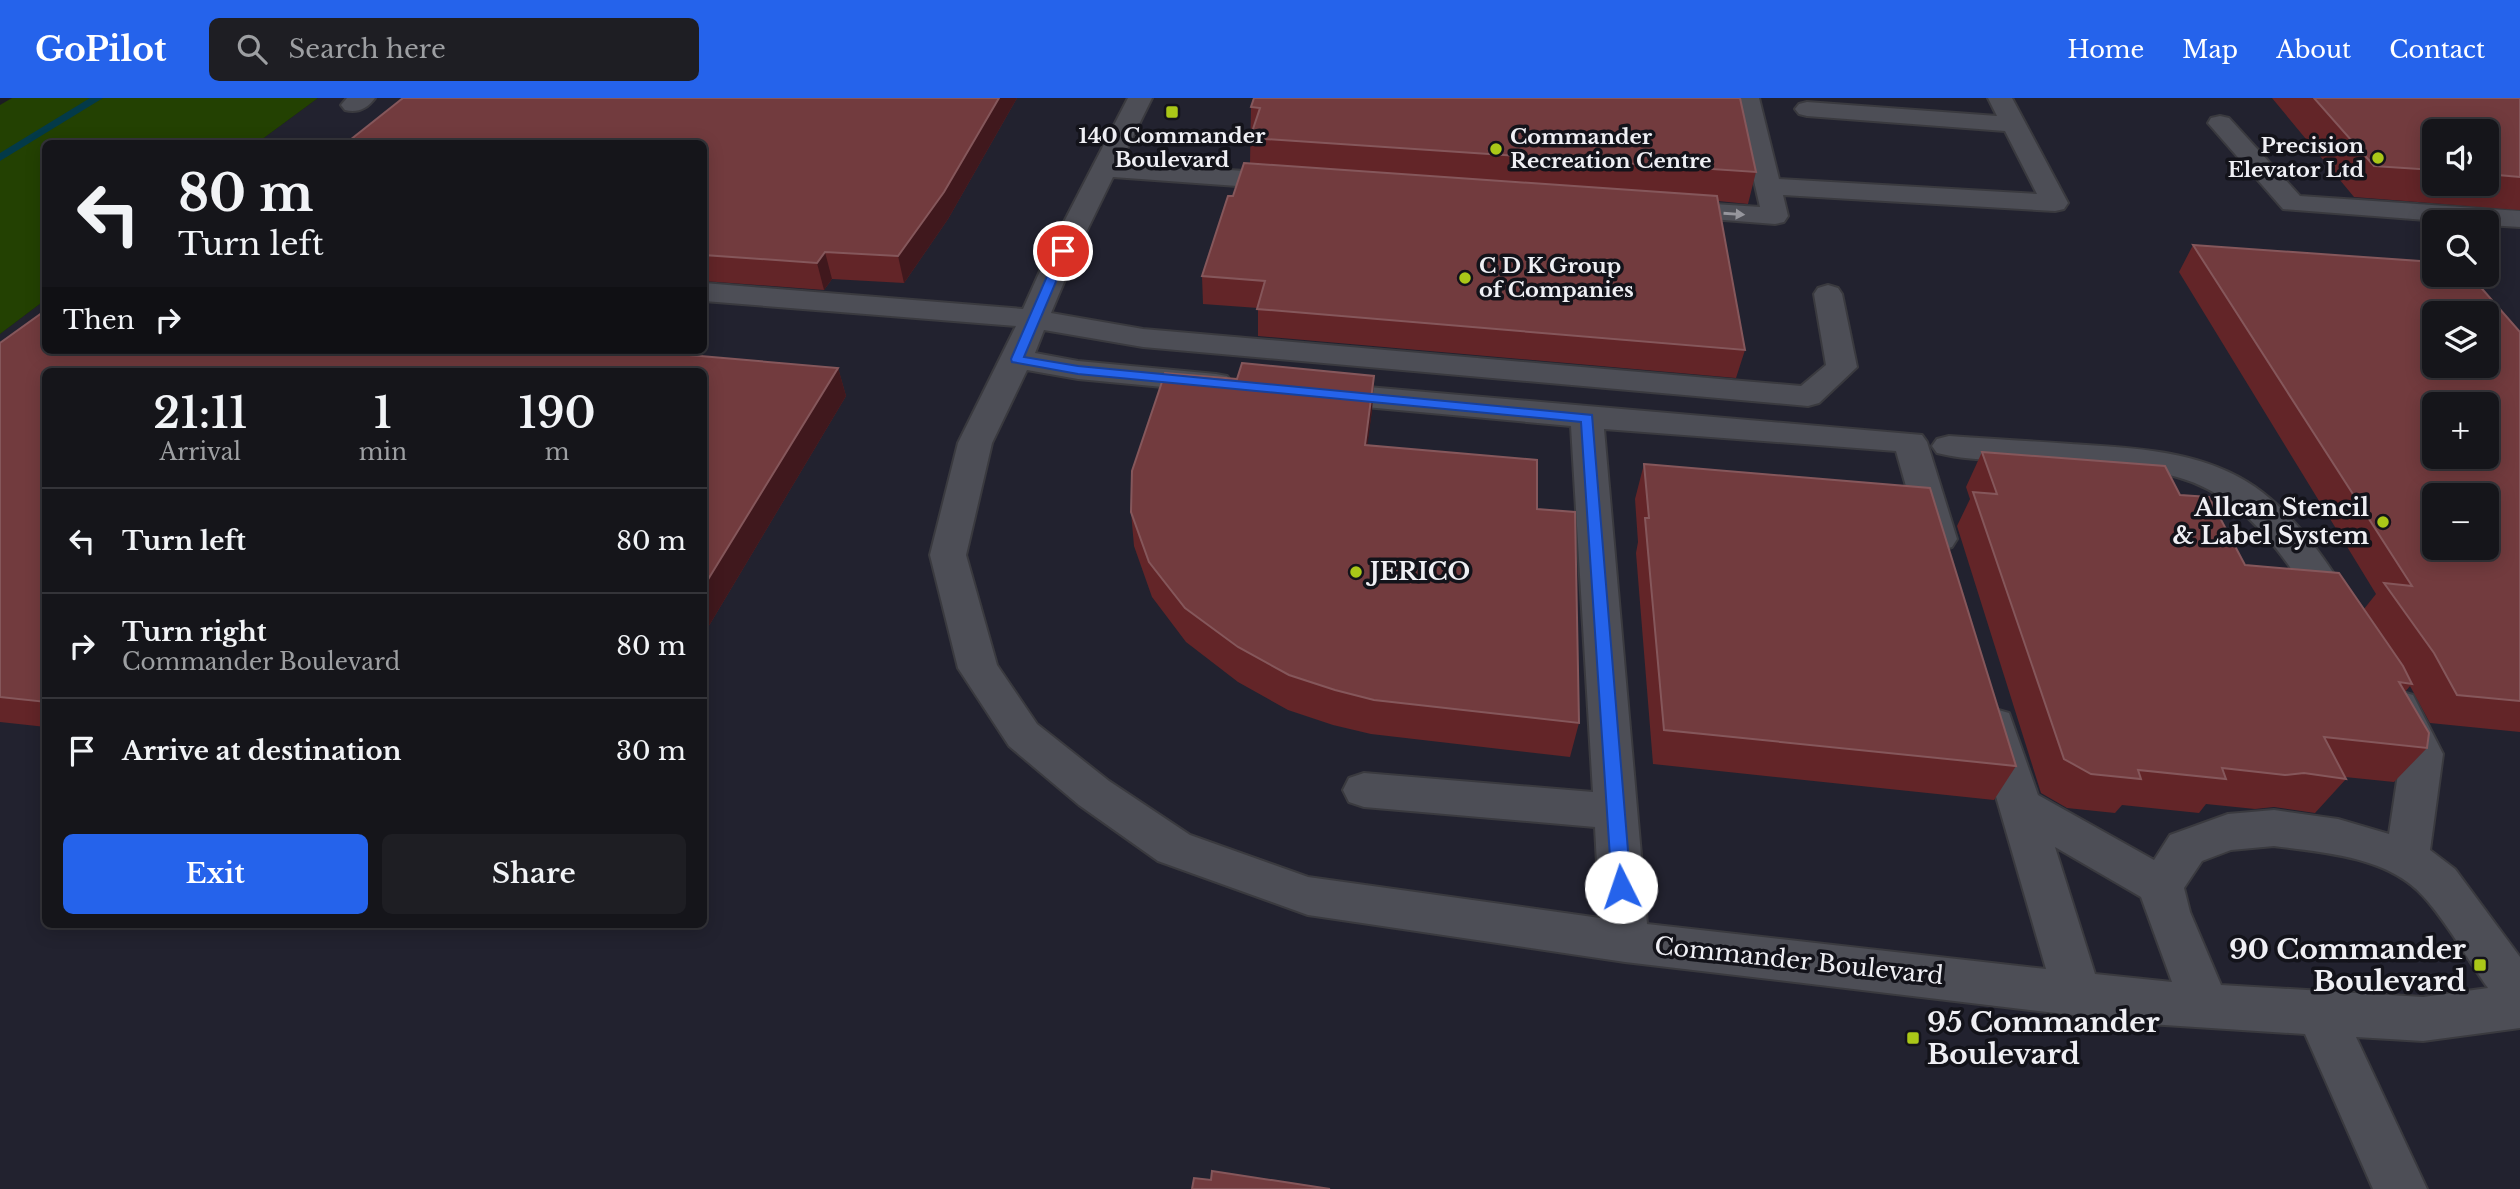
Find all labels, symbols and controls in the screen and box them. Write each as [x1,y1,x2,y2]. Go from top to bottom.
search box [209,18,699,81]
text: GoPilot [35,29,167,70]
icon: search [233,30,271,68]
text: Search here [289,33,446,65]
text: Home [2068,35,2144,64]
text: Map [2182,35,2238,64]
text: About [2276,35,2351,64]
text: Contact [2389,35,2485,64]
marker: 140 Commander Boulevard [1164,104,1180,120]
map controls [2422,119,2499,560]
button: sound [2422,119,2499,196]
place label: 140 Commander Boulevard [1079,123,1266,173]
place label: Commander Recreation Centre [1510,124,1712,174]
place label: Precision Elevator Ltd [2228,133,2364,183]
marker: Commander Recreation Centre [1488,141,1504,157]
marker: Precision Elevator Ltd [2370,150,2386,166]
text: 80 m [178,163,313,224]
icon: left [63,168,154,259]
one-way arrow [1723,208,1745,219]
button: search [2422,210,2499,287]
pin [1033,221,1093,281]
text: Turn left [178,224,324,264]
icon: arrive [1044,232,1082,270]
place label: C D K Group of Companies [1479,253,1634,303]
marker: C D K Group of Companies [1457,270,1473,286]
icon: right [149,301,187,339]
button: layers [2422,301,2499,378]
text: Then [63,304,135,336]
text: 21:11 [153,387,247,439]
text: 1 [374,387,392,439]
text: 190 [518,387,596,439]
button: + [2422,392,2499,469]
text: Arrival [160,438,241,466]
text: min [359,438,407,466]
text: m [545,438,569,466]
button: − [2422,483,2499,560]
place label: Allcan Stencil & Label System [2173,493,2369,550]
marker: Allcan Stencil & Label System [2375,514,2391,530]
icon: left [63,522,101,560]
text: Turn left [122,525,246,557]
text: 80 m [616,525,686,557]
place label: JERICO [1365,557,1470,586]
marker: JERICO [1348,564,1364,580]
text: Turn right [122,616,267,648]
icon: right [63,627,101,665]
text: 80 m [616,630,686,662]
text: Commander Boulevard [122,648,400,676]
icon: arrive [63,732,101,770]
text: Arrive at destination [122,735,402,767]
text: 30 m [616,735,686,767]
button: Exit [63,834,368,914]
button: Share [382,834,686,914]
position arrow [1584,850,1658,924]
street label: Commander Boulevard [1653,931,1945,990]
place label: 90 Commander Boulevard [2229,932,2466,999]
marker: 90 Commander Boulevard [2472,957,2488,973]
place label: 95 Commander Boulevard [1927,1005,2160,1072]
marker: 95 Commander Boulevard [1905,1030,1921,1046]

